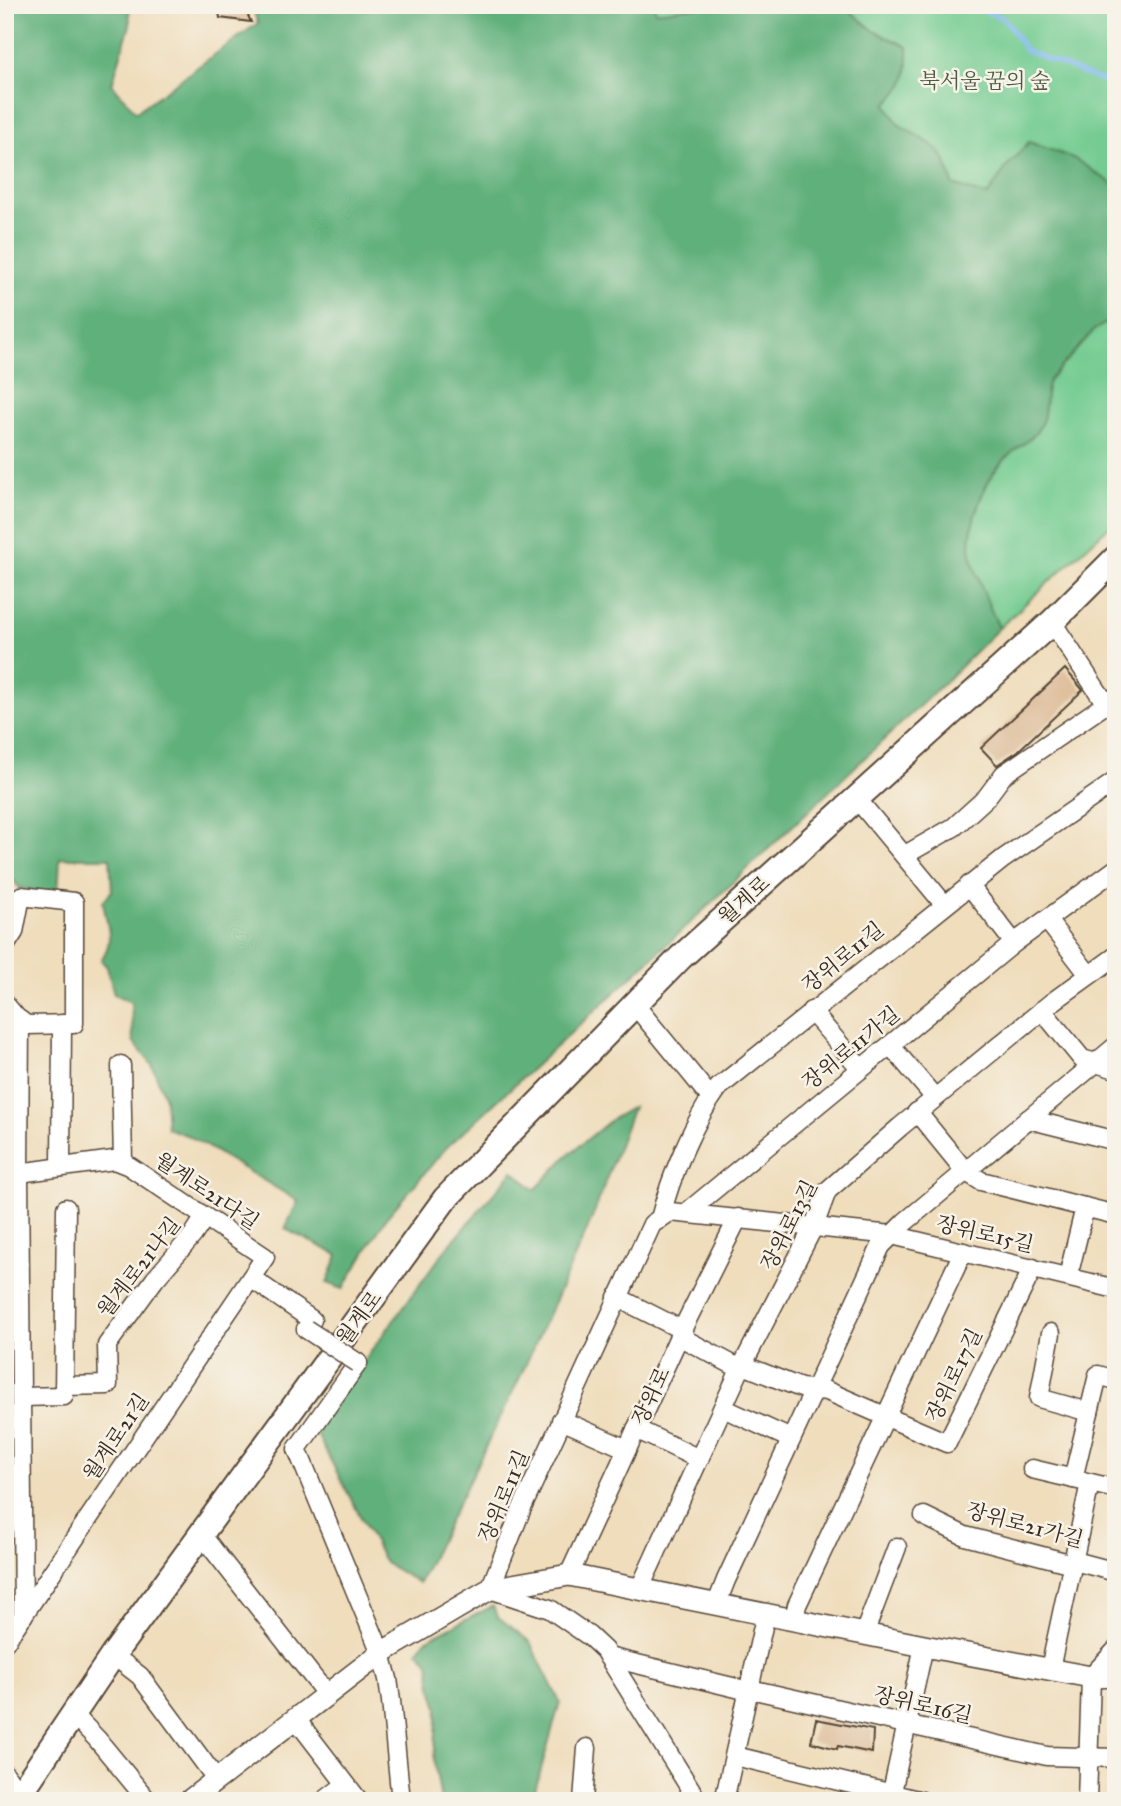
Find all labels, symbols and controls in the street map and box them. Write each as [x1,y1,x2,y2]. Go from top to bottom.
park label: 북서울 꿈의 숲 [920,68,1050,94]
street label: 월계로 [713,870,775,930]
street label: 장위로11길 [797,916,889,998]
street label: 장위로11가길 [797,1001,905,1095]
street label: 월계로21다길 [150,1147,264,1235]
street label: 장위로13길 [755,1176,823,1274]
street label: 장위로15길 [934,1210,1036,1258]
street label: 월계로21나길 [92,1212,186,1322]
street label: 월계로 [331,1286,387,1350]
street label: 장위로17길 [920,1324,988,1426]
street label: 장위로 [626,1363,676,1429]
street label: 월계로21길 [77,1388,155,1486]
street label: 장위로11길 [473,1446,535,1546]
street label: 장위로21가길 [964,1497,1086,1553]
street label: 장위로16길 [871,1681,975,1729]

